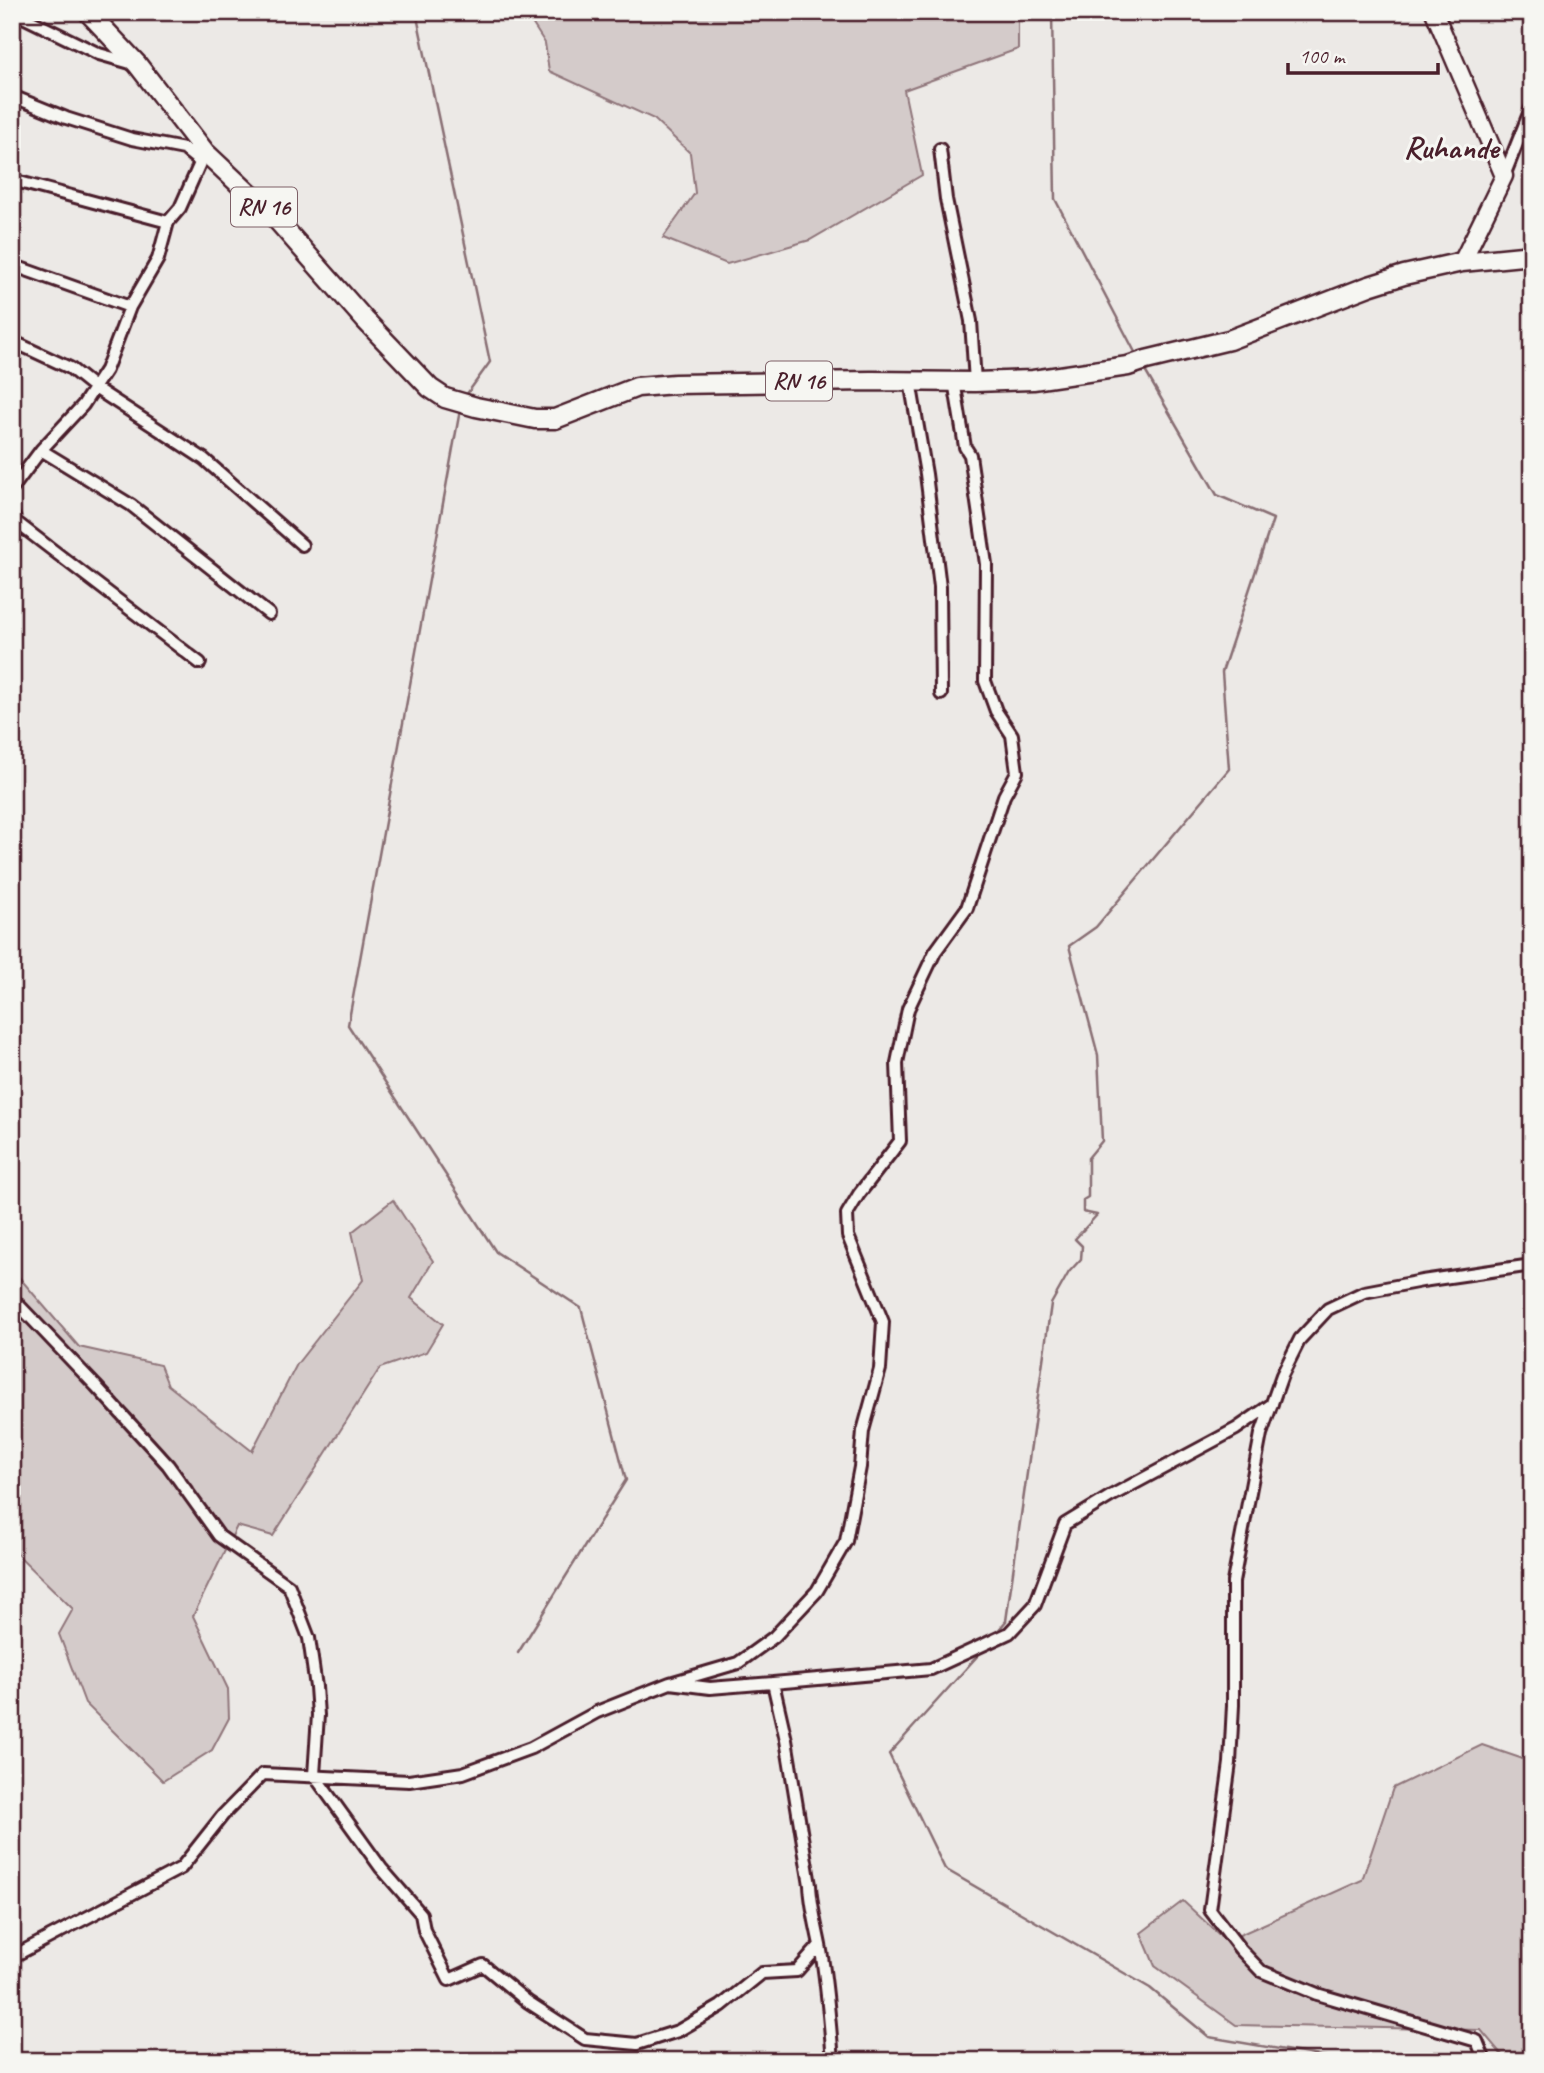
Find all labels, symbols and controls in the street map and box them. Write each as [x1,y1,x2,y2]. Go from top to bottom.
scale bar [1288,32,1439,76]
text: 100 m [1299,43,1346,69]
district label: Ruhande [1404,127,1501,168]
road number: RN 16 [231,188,297,227]
road number: RN 16 [766,362,832,400]

